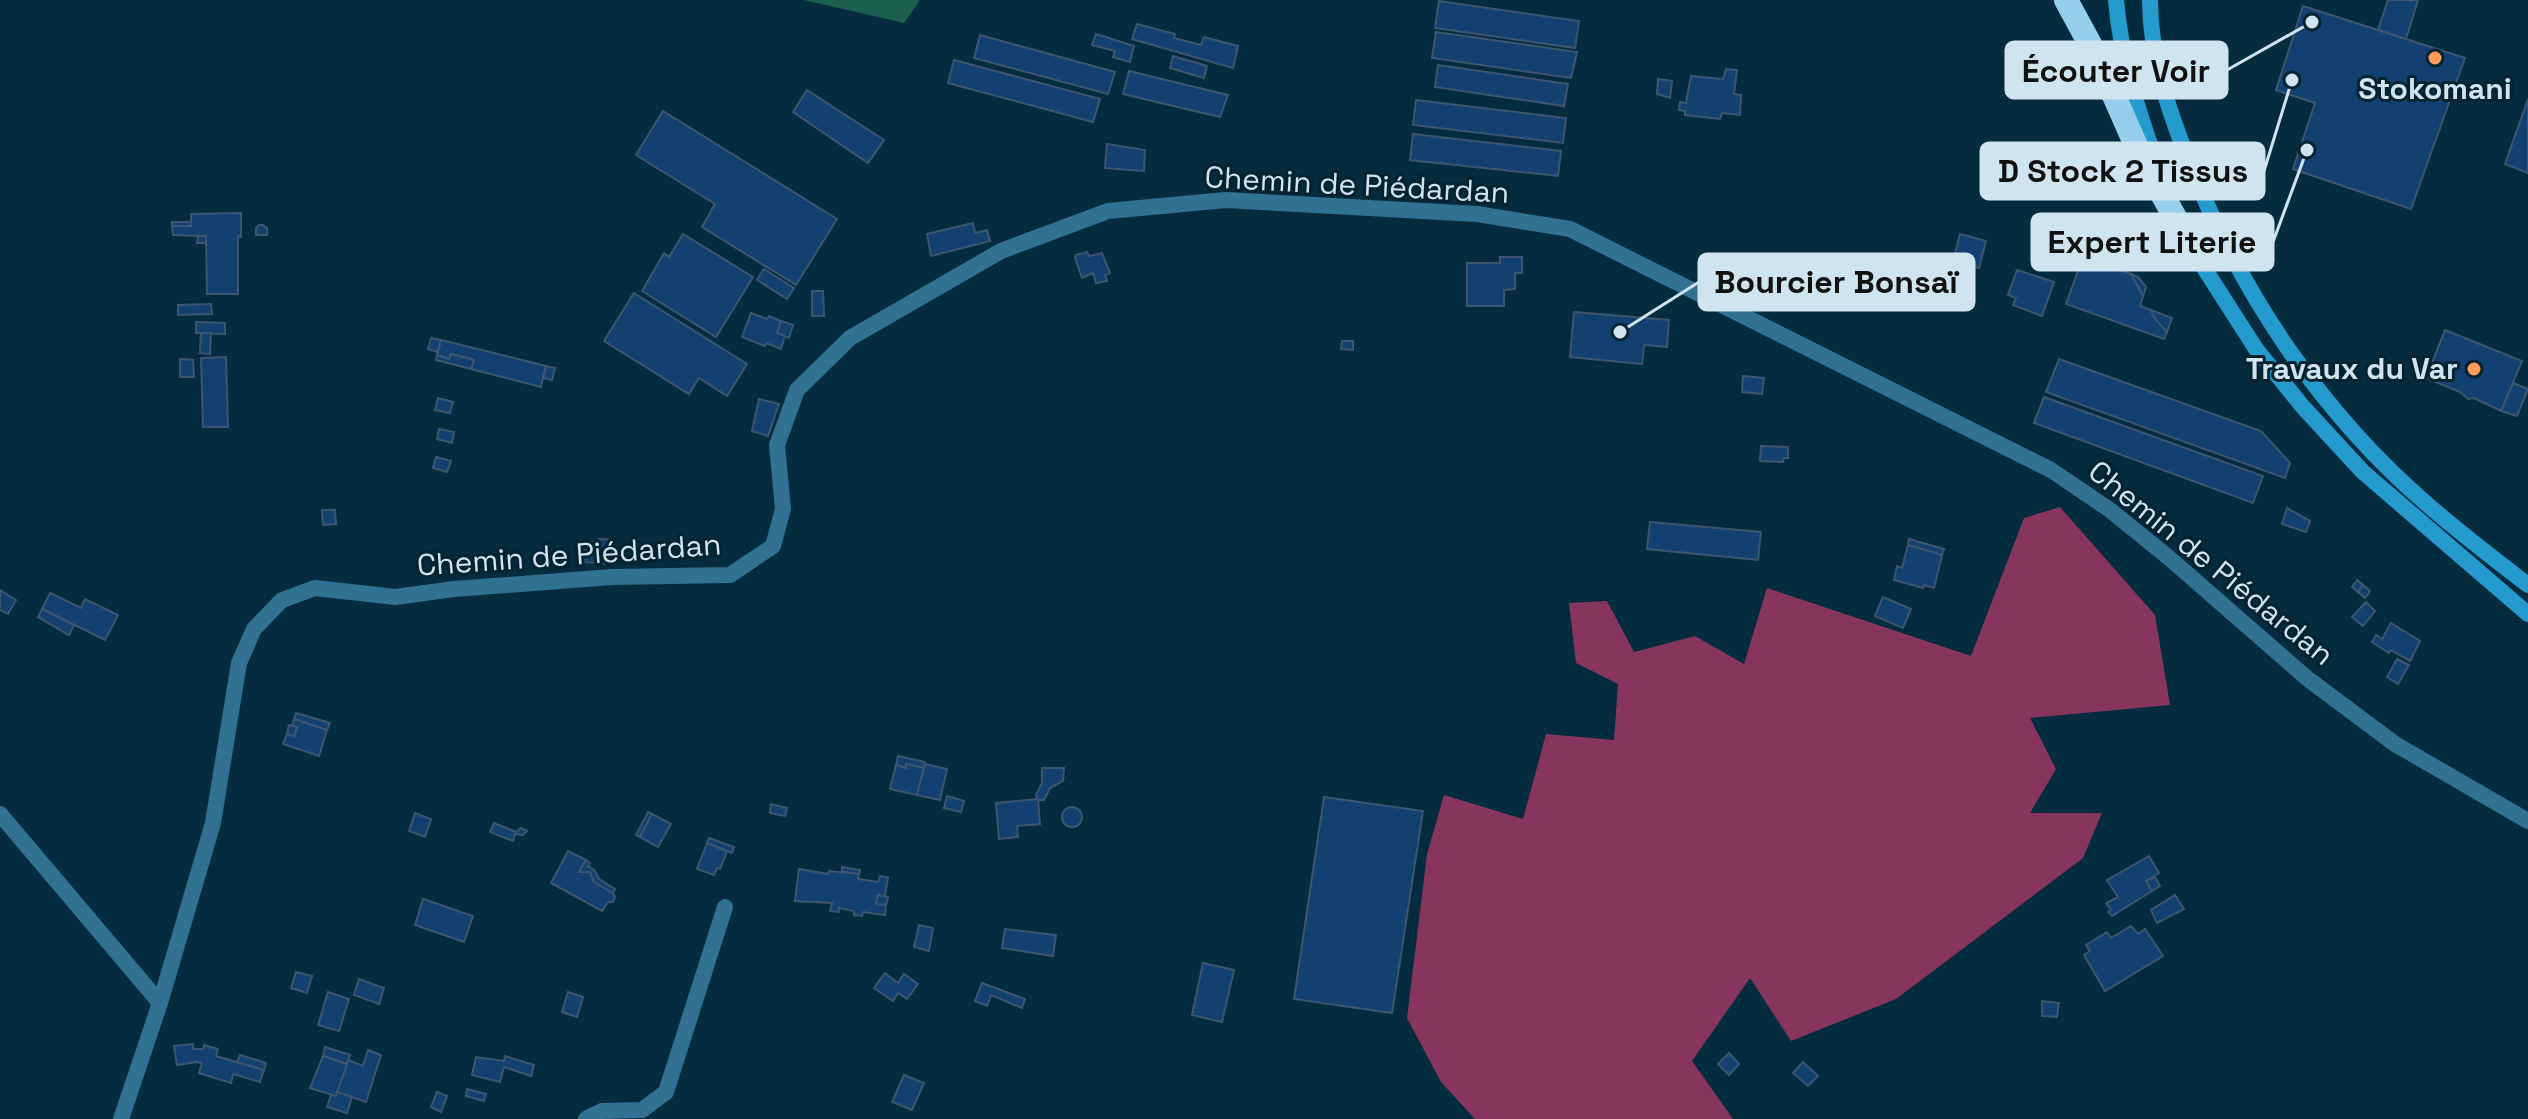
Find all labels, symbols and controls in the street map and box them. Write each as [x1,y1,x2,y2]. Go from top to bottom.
callout: Écouter Voir [2006,42,2227,98]
marker: Stokomani [2426,49,2444,67]
text: Écouter Voir [2022,51,2210,91]
place label: Stokomani [2358,69,2512,108]
callout: D Stock 2 Tissus [1981,143,2264,199]
text: D Stock 2 Tissus [1998,151,2248,191]
street label: Chemin de Piédardan [1204,157,1510,212]
callout: Expert Literie [2032,214,2273,270]
text: Expert Literie [2048,222,2256,262]
callout: Bourcier Bonsaï [1699,254,1974,310]
text: Bourcier Bonsaï [1714,262,1960,302]
place label: Travaux du Var [2246,349,2458,388]
marker: Travaux du Var [2465,360,2483,378]
street label: Chemin de Piédardan [2081,452,2342,674]
street label: Chemin de Piédardan [416,524,722,585]

